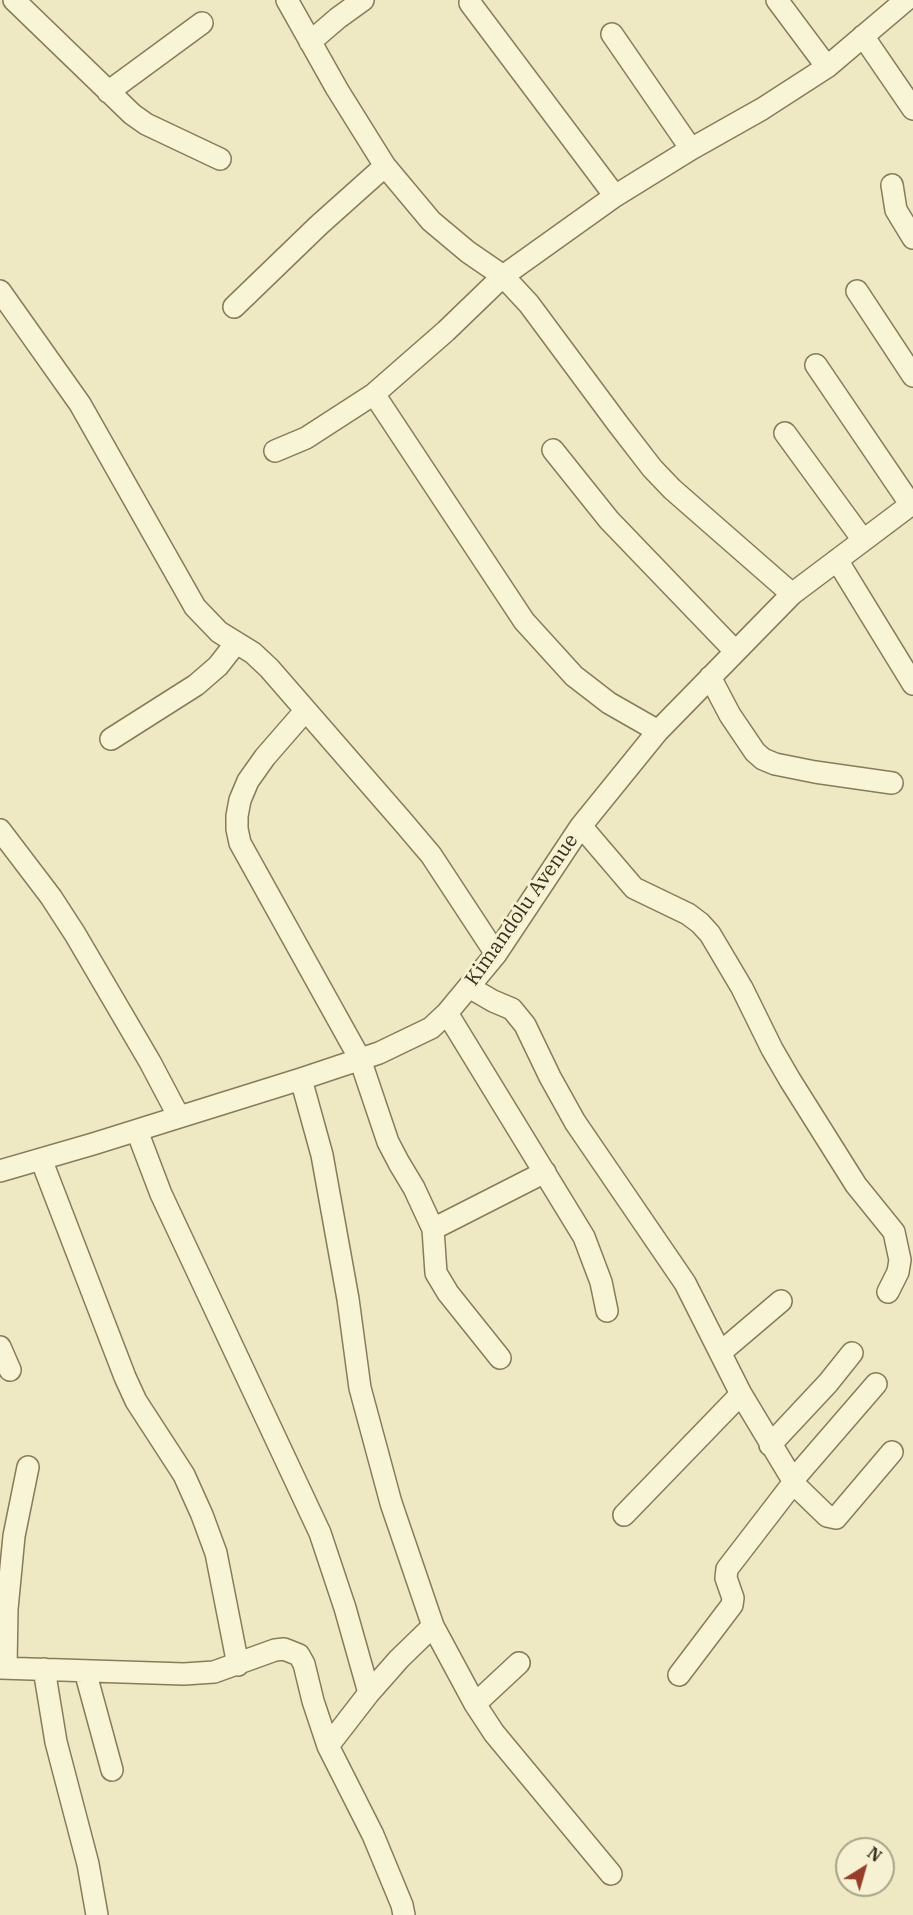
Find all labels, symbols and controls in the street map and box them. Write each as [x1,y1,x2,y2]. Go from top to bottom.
street label: Kimandolu Avenue [461,829,583,991]
north arrow [835,1837,895,1897]
text: N [864,1842,886,1866]

